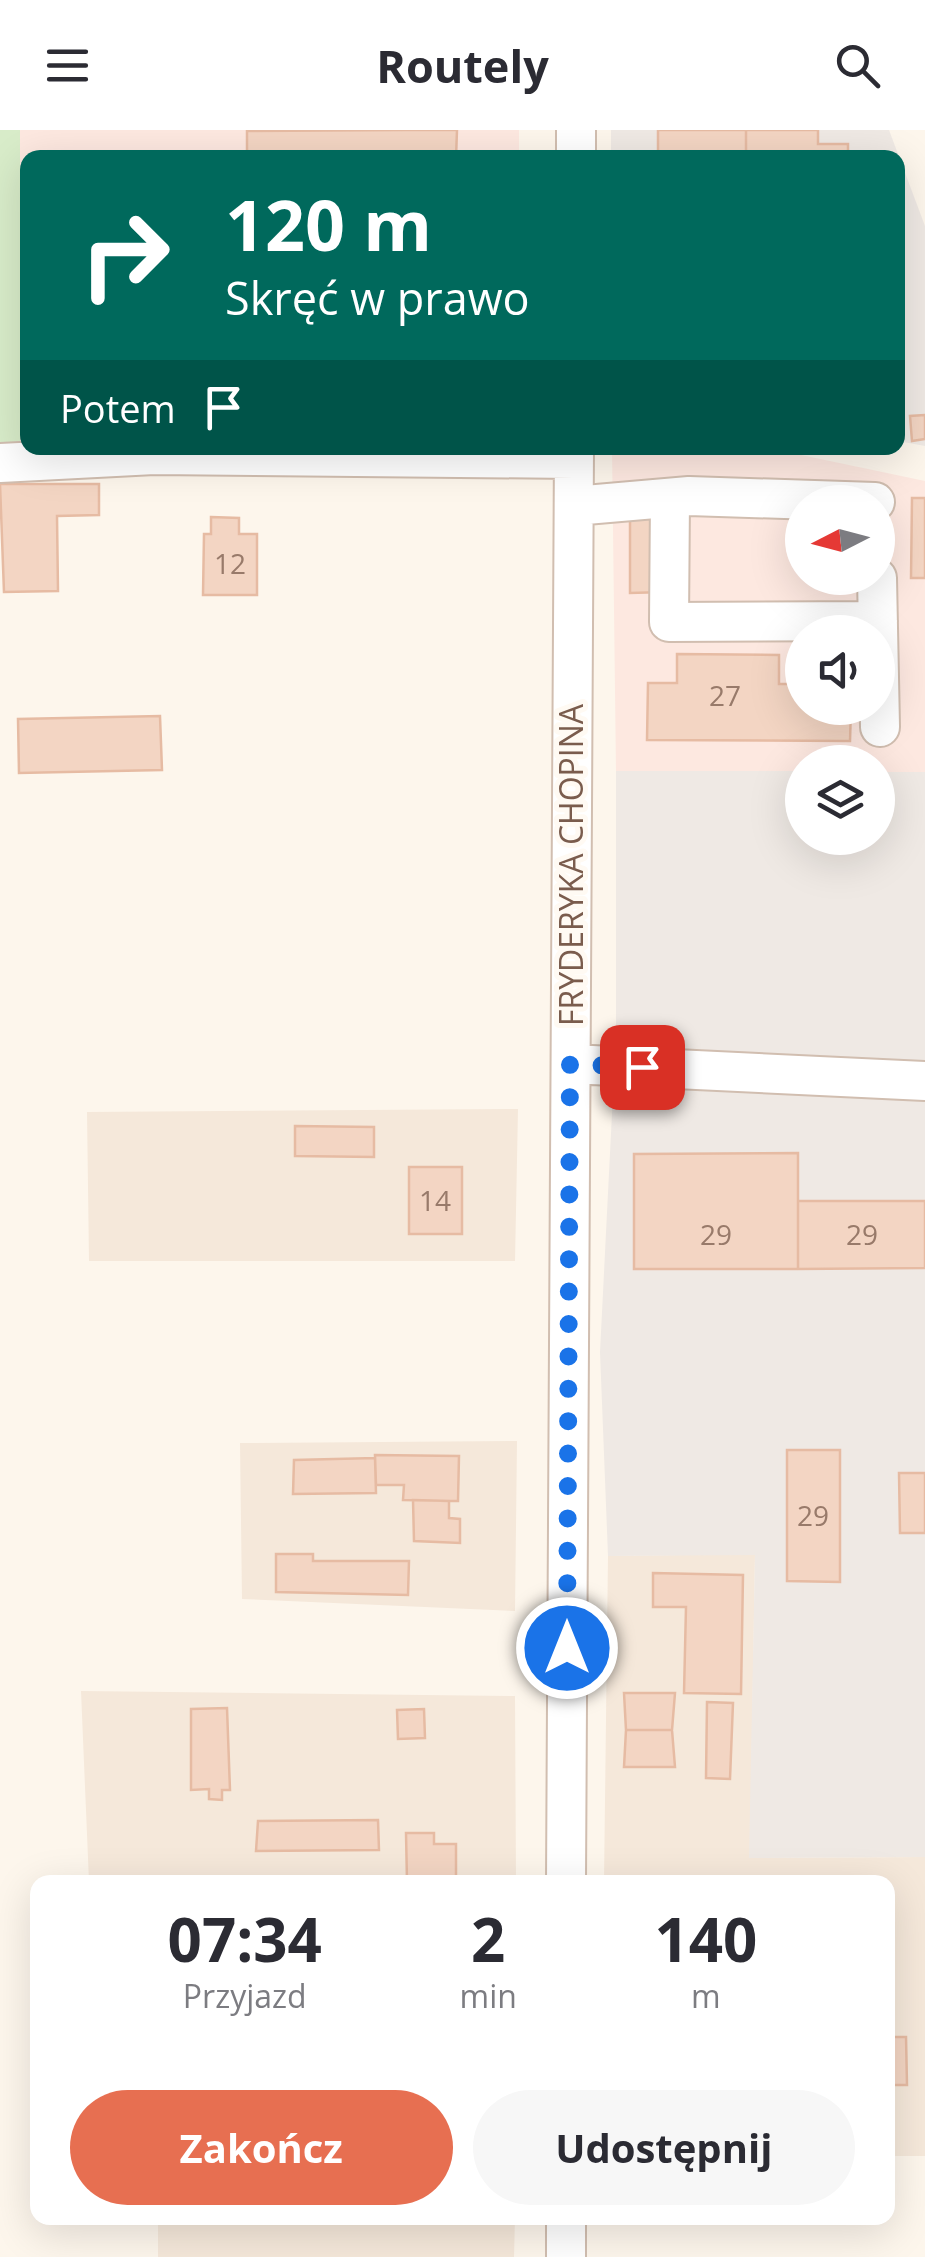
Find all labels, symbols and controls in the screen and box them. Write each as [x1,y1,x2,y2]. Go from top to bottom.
text: Routely [376,35,549,96]
icon: menu [40,38,95,93]
icon: search [830,38,885,93]
text: 120 m [225,176,432,272]
icon: right [60,190,190,320]
text: Skręć w prawo [225,267,530,328]
icon: arrive [196,380,251,435]
text: Potem [60,382,176,434]
north arrow [785,485,895,595]
map controls [785,485,895,855]
house number: 12 [214,544,246,582]
button: sound [785,615,895,725]
house number: 27 [709,676,741,714]
street label: FRYDERYKA CHOPINA [549,703,592,1026]
button: layers [785,745,895,855]
pin [600,1025,685,1110]
icon: arrive [615,1040,670,1095]
house number: 14 [419,1181,451,1219]
house number: 29 [700,1215,732,1253]
house number: 29 [846,1215,878,1253]
house number: 29 [797,1496,829,1534]
position arrow [515,1596,619,1700]
text: 07:34 [168,1898,322,1980]
text: 2 [471,1898,505,1980]
text: 140 [654,1898,757,1980]
text: Przyjazd [183,1974,307,2017]
text: min [460,1974,517,2017]
text: m [691,1974,721,2017]
button: Zakończ [70,2090,453,2205]
button: Udostępnij [473,2090,855,2205]

